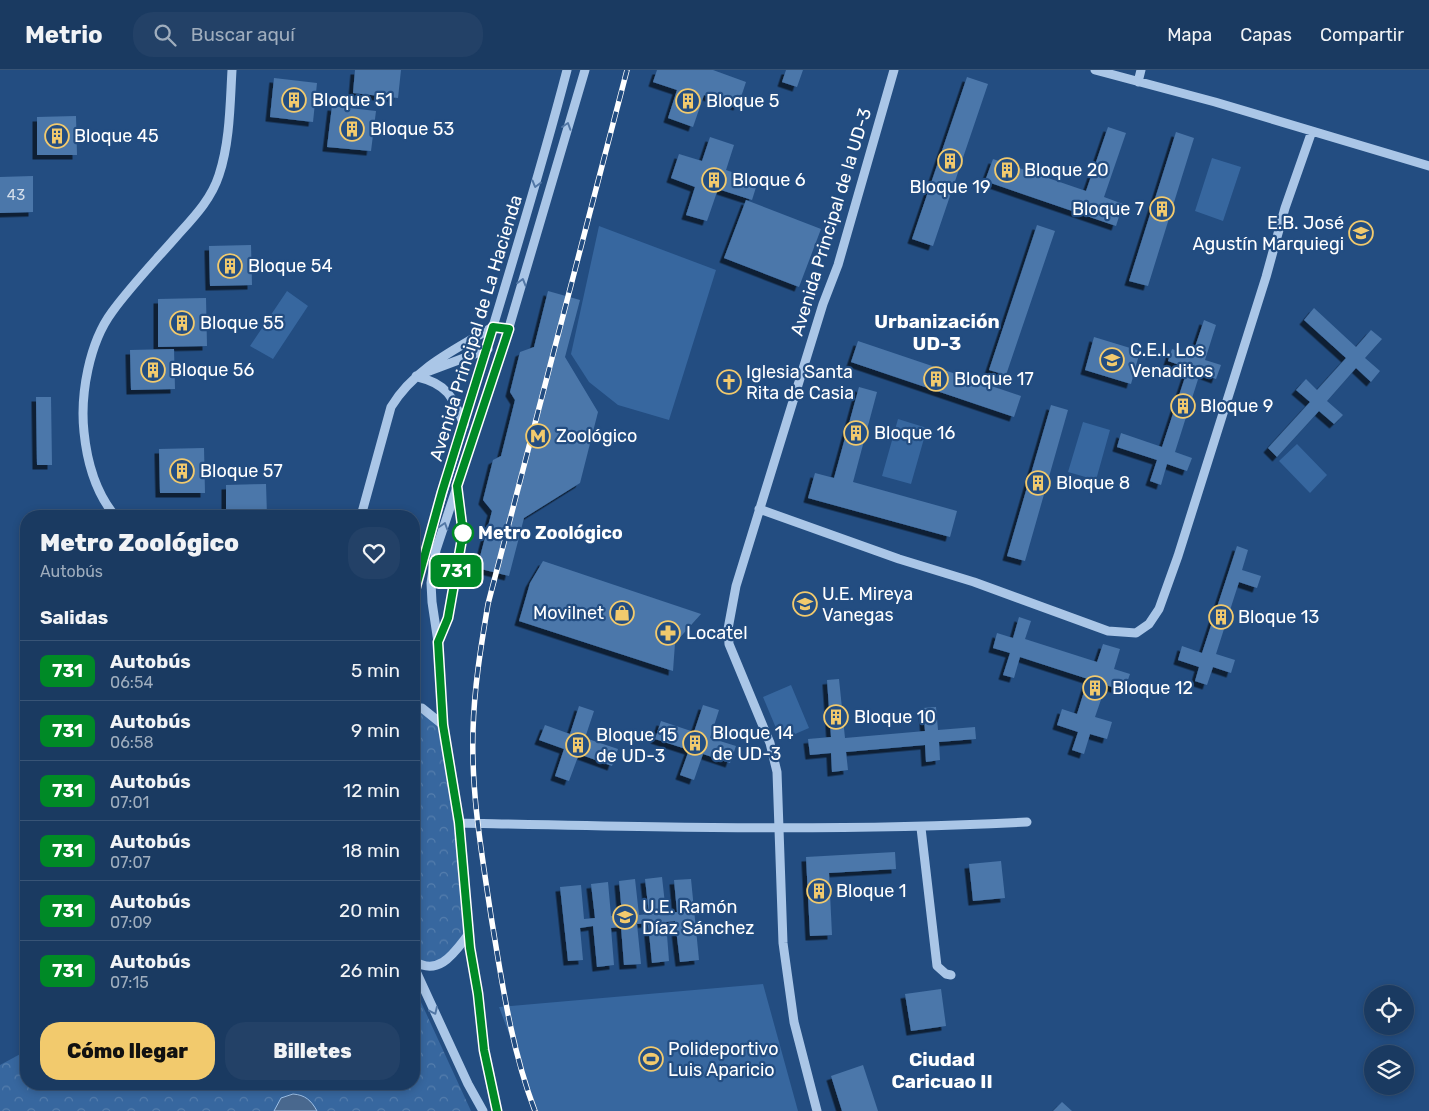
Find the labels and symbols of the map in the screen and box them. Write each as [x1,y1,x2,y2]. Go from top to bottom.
building icon: Bloque 51 [281,87,307,113]
building icon: Bloque 5 [675,88,701,114]
place label: Bloque 51 [312,89,393,111]
place label: Bloque 5 [706,90,779,112]
street label: Avenida Principal de la UD-3 [786,105,876,339]
building icon: Bloque 53 [339,116,365,142]
place label: Bloque 53 [370,118,454,140]
one-way arrow [562,122,572,131]
building icon: Bloque 45 [44,123,70,149]
place label: Bloque 45 [74,125,159,147]
building icon: Bloque 19 [937,148,963,174]
building icon: Bloque 20 [994,157,1020,183]
place label: Bloque 20 [1024,159,1109,181]
building icon: Bloque 6 [701,167,727,193]
place label: Bloque 6 [732,169,806,191]
place label: Bloque 19 [909,176,991,198]
one-way arrow [531,180,542,189]
house number: 43 [7,186,25,204]
street label: Avenida Principal de La Hacienda [425,192,527,464]
building icon: Bloque 7 [1149,196,1175,222]
place label: Bloque 7 [1072,198,1144,220]
place label: E.B. José Agustín Marquiegi [1193,212,1344,255]
school or university icon: E.B. José Agustín Marquiegi [1348,220,1374,246]
building icon: Bloque 54 [217,253,243,279]
place label: Bloque 54 [248,255,333,277]
one-way arrow [517,279,527,287]
building icon: Bloque 55 [169,310,195,336]
district label: Urbanización UD-3 [874,310,1000,355]
place label: Bloque 55 [200,312,284,334]
place label: C.E.I. Los Venaditos [1130,339,1213,382]
school or university icon: C.E.I. Los Venaditos [1099,347,1125,373]
building icon: Bloque 56 [140,357,166,383]
place label: Bloque 56 [170,359,254,381]
place label: Iglesia Santa Rita de Casia [746,361,854,404]
building icon: Bloque 17 [923,366,949,392]
place label: Bloque 17 [954,368,1034,390]
church icon: Iglesia Santa Rita de Casia [716,369,742,395]
building icon: Bloque 9 [1170,393,1196,419]
place label: Bloque 9 [1200,395,1273,417]
building icon: Bloque 16 [843,420,869,446]
place label: Bloque 16 [874,422,955,444]
metro station icon: Zoológico [525,423,551,449]
place label: Zoológico [556,425,637,447]
building icon: Bloque 57 [169,458,195,484]
place label: Bloque 57 [200,460,283,482]
building icon: Bloque 8 [1025,470,1051,496]
place label: Bloque 8 [1056,472,1130,494]
one-way arrow [438,522,448,530]
marker: Metro Zoológico [452,522,474,544]
place label: Metro Zoológico [478,522,623,544]
line badge: 731 [427,555,485,587]
place label: U.E. Mireya Vanegas [822,583,913,626]
school or university icon: U.E. Mireya Vanegas [792,591,818,617]
shop icon: Movilnet [609,600,635,626]
place label: Movilnet [533,602,604,624]
building icon: Bloque 13 [1208,604,1234,630]
place label: Bloque 13 [1238,606,1319,628]
pharmacy icon: Locatel [655,620,681,646]
place label: Locatel [686,622,748,644]
building icon: Bloque 12 [1082,675,1108,701]
place label: Bloque 12 [1112,677,1193,699]
building icon: Bloque 10 [823,704,849,730]
place label: Bloque 10 [854,706,936,728]
place label: Bloque 14 de UD-3 [712,722,794,765]
place label: Bloque 15 de UD-3 [596,724,677,767]
building icon: Bloque 14 de UD-3 [682,730,708,756]
building icon: Bloque 15 de UD-3 [565,732,591,758]
building icon: Bloque 1 [806,878,832,904]
place label: Bloque 1 [836,880,907,902]
place label: U.E. Ramón Díaz Sánchez [642,896,754,939]
school or university icon: U.E. Ramón Díaz Sánchez [612,904,638,930]
one-way arrow [428,1006,438,1015]
place label: Polideportivo Luis Aparicio [668,1038,779,1081]
sports icon: Polideportivo Luis Aparicio [638,1046,664,1072]
district label: Ciudad Caricuao II [891,1048,993,1093]

